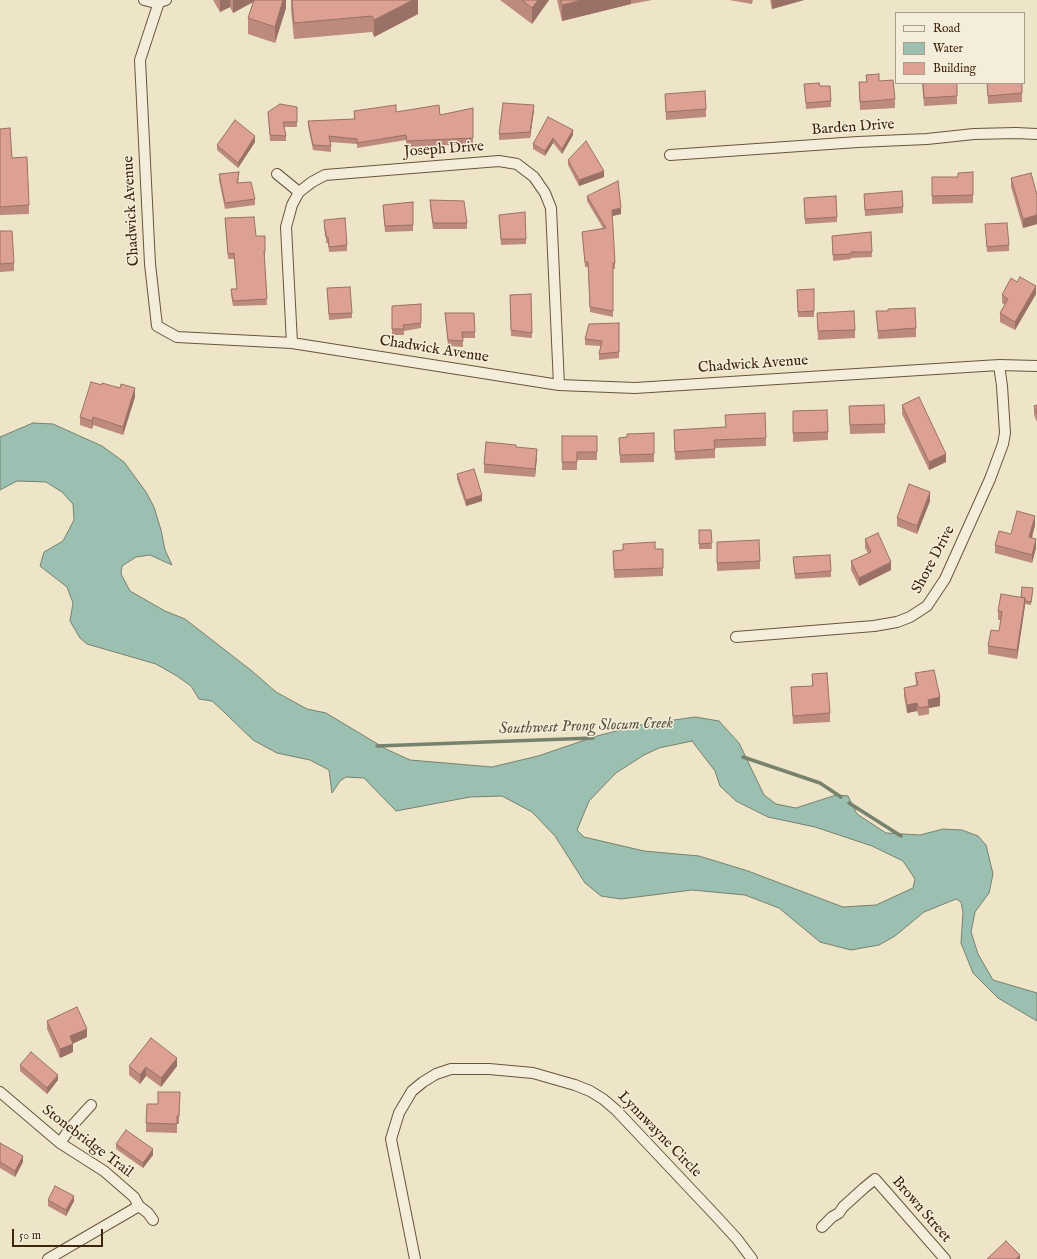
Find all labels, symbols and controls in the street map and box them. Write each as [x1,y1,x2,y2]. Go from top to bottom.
legend [895,12,1025,84]
text: Road [933,21,960,36]
text: Water [933,41,963,56]
text: Building [933,61,976,76]
street label: Barden Drive [811,116,895,140]
street label: Joseph Drive [403,138,485,162]
street label: Chadwick Avenue [120,155,144,267]
street label: Chadwick Avenue [378,332,490,368]
street label: Chadwick Avenue [697,352,809,378]
street label: Shore Drive [909,523,959,597]
water label: Southwest Prong Slocum Creek [499,714,673,740]
street label: Lynnwayne Circle [613,1088,705,1182]
street label: Stonebridge Trail [38,1102,136,1182]
street label: Brown Street [887,1173,955,1247]
scale bar [14,1221,105,1247]
text: 50 m [19,1228,41,1243]

